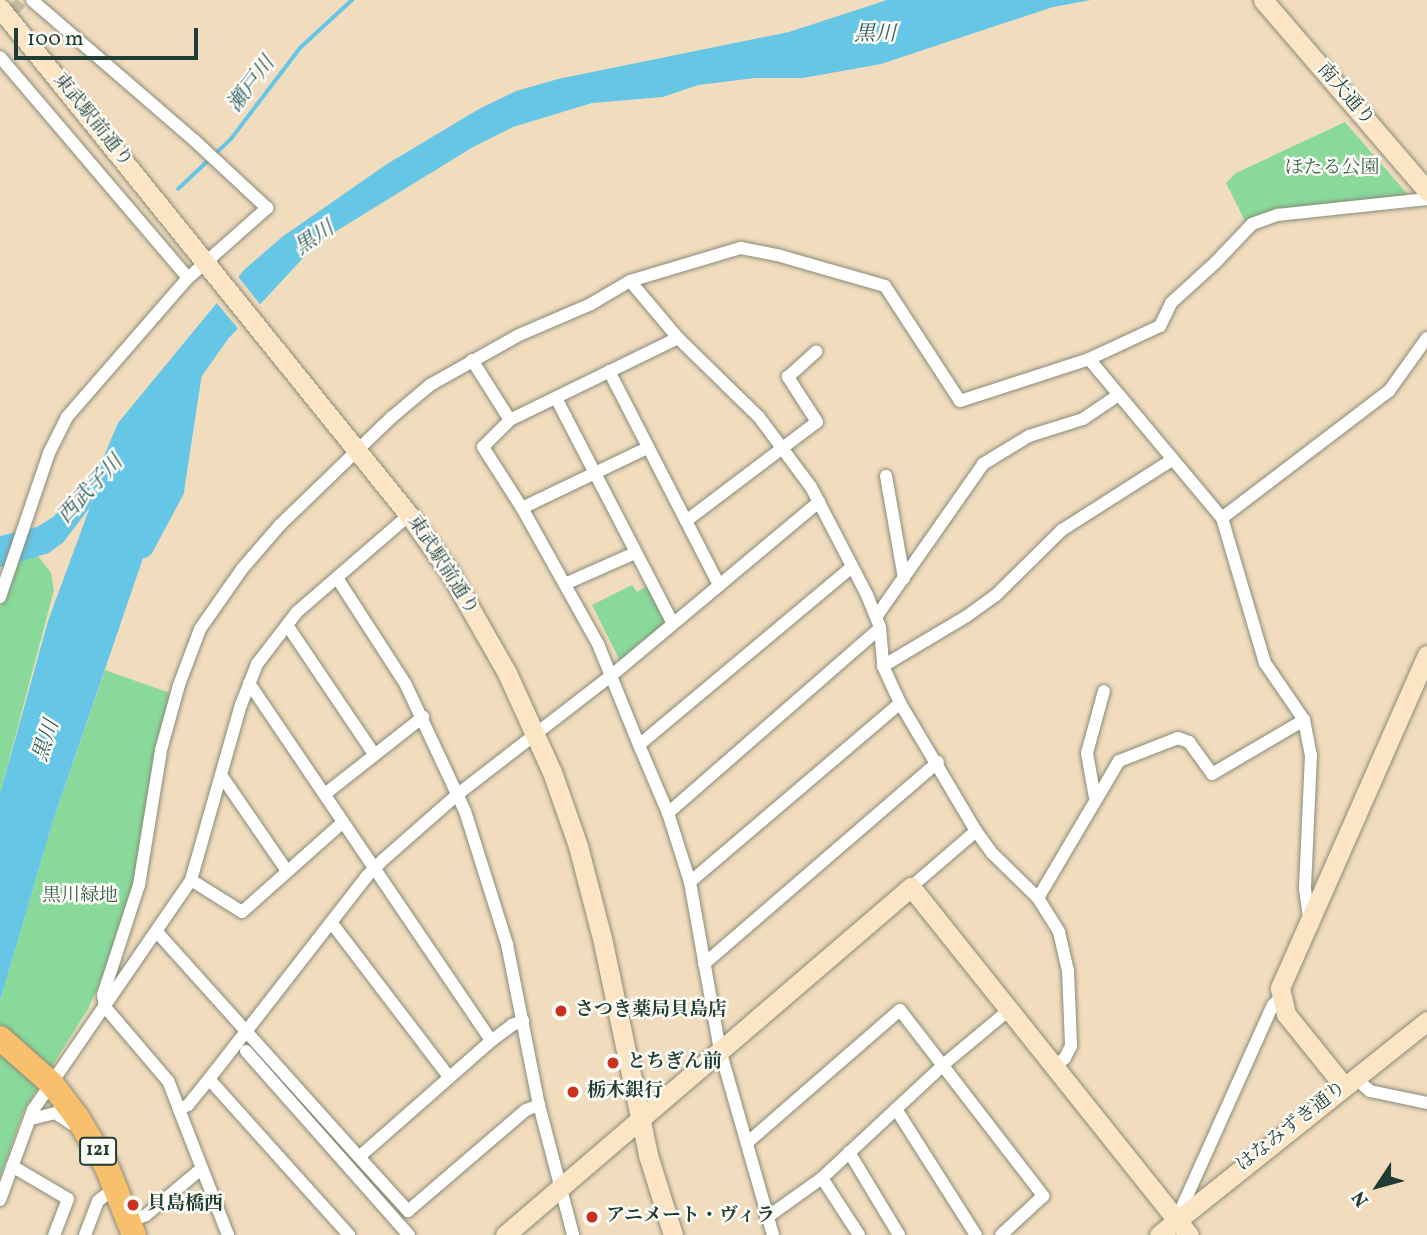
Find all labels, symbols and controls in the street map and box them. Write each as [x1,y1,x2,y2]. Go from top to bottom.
scale bar [18,14,201,58]
water label: 黒川 [854,22,896,48]
text: 100 m [27,25,84,54]
water label: 瀬戸川 [223,52,281,118]
street label: 南大通り [1311,59,1379,131]
street label: 東武駅前通り [47,70,137,172]
park label: ほたる公園 [1285,158,1379,180]
water label: 黒川 [291,217,339,261]
water label: 西武子川 [53,451,129,529]
street label: 東武駅前通り [401,512,483,620]
water label: 黒川 [29,717,65,765]
park label: 黒川緑地 [42,886,118,908]
place label: さつき薬局貝島店 [575,1000,727,1022]
marker: さつき薬局貝島店 [553,1003,569,1019]
place label: とちぎん前 [627,1052,722,1074]
marker: とちぎん前 [605,1055,621,1071]
street label: はなみずき通り [1233,1077,1351,1177]
place label: 栃木銀行 [587,1081,663,1103]
marker: 栃木銀行 [565,1084,581,1100]
road number: 121 [79,1136,117,1166]
north arrow [1343,1151,1413,1221]
text: N [1346,1185,1376,1212]
place label: 貝島橋西 [147,1194,223,1216]
marker: 貝島橋西 [125,1197,141,1213]
place label: アニメート・ヴィラ [606,1206,777,1228]
marker: アニメート・ヴィラ [584,1209,600,1225]

